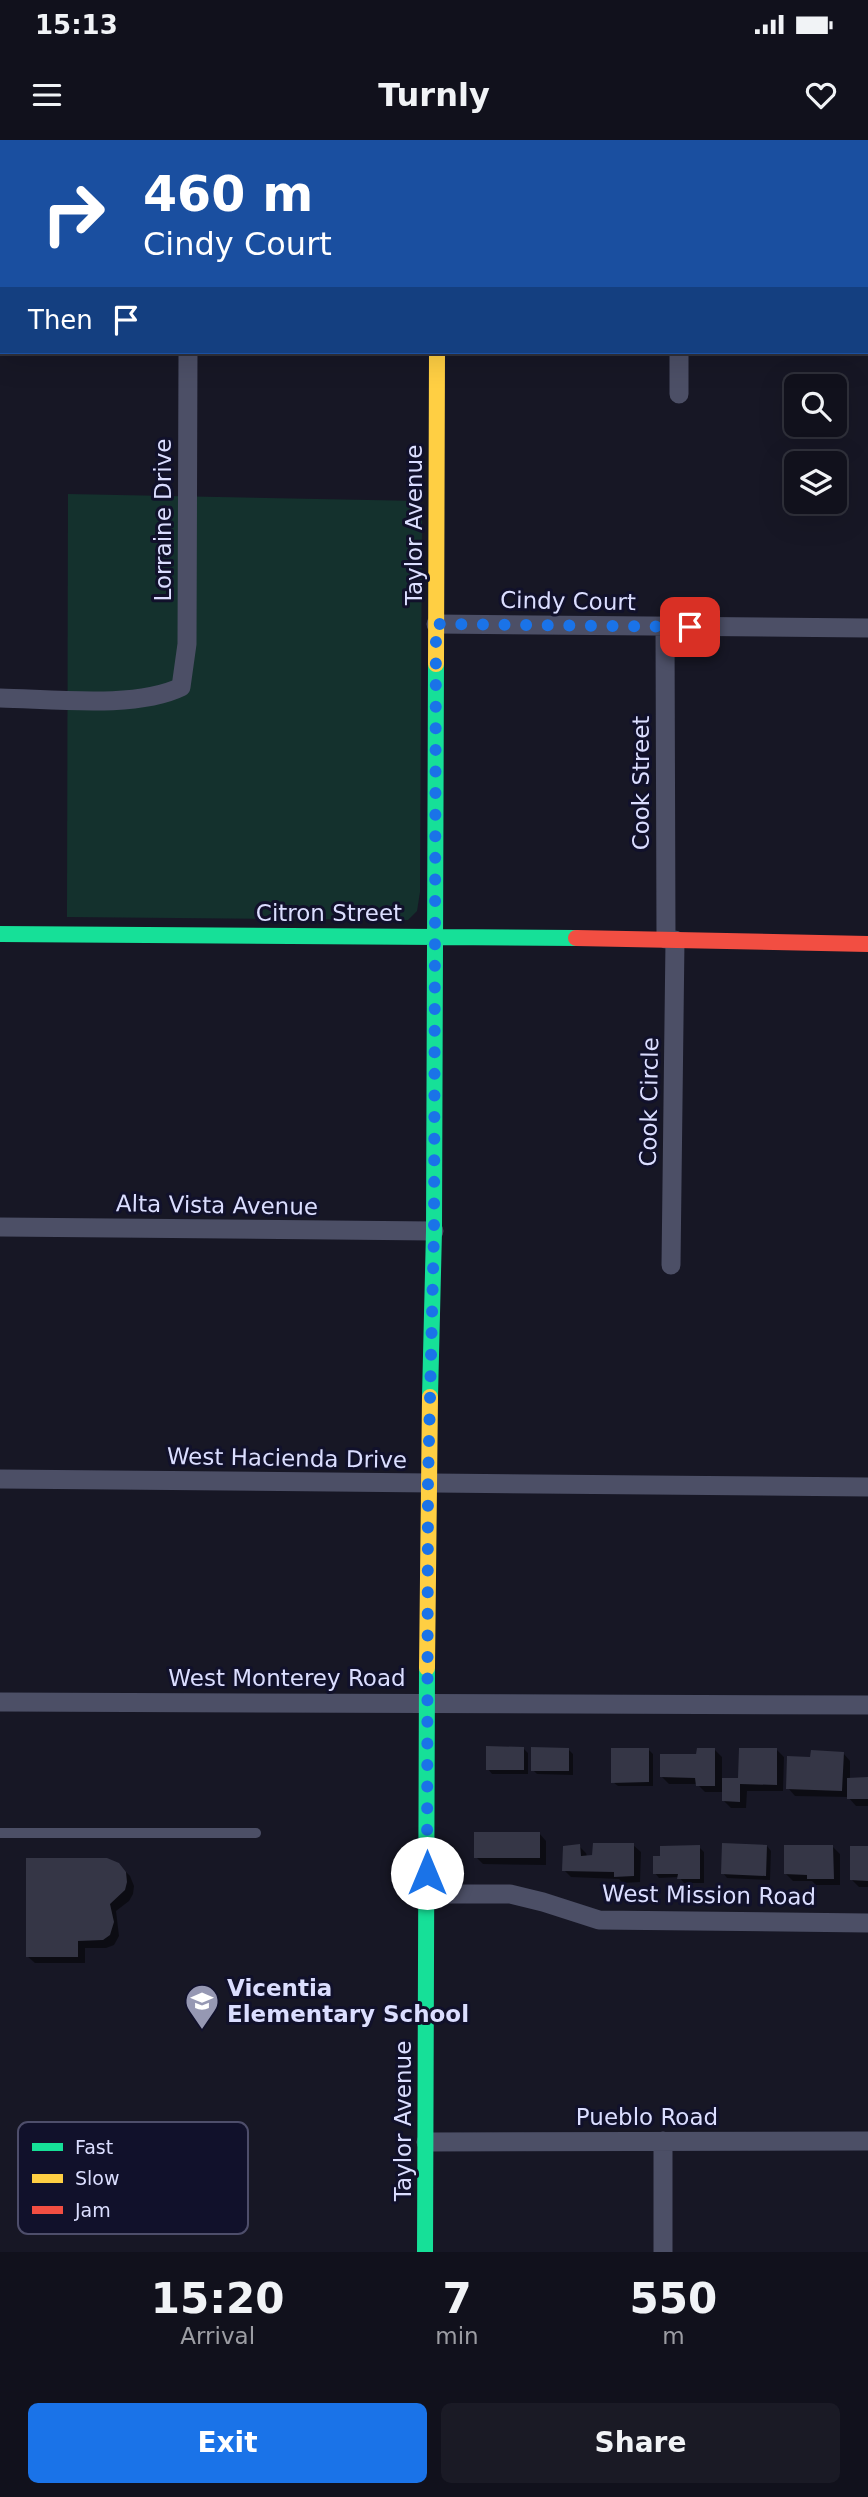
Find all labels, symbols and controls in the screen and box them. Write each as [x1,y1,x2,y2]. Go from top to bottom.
text: 15:13 [35,10,118,40]
icon: menu [28,76,66,114]
text: Turnly [378,76,490,114]
icon: heart [802,76,840,114]
text: 460 m [143,166,313,223]
icon: right [28,168,119,259]
text: Cindy Court [143,225,332,263]
icon: arrive [107,301,145,339]
text: Then [28,305,93,335]
map controls [784,374,847,514]
button: search [784,374,847,437]
street label: Lorraine Drive [150,439,176,601]
street label: Taylor Avenue [401,445,427,606]
button: layers [784,451,847,514]
street label: Cindy Court [500,587,636,615]
pin [660,597,720,657]
icon: arrive [671,608,709,646]
street label: Cook Street [628,716,654,850]
street label: Citron Street [256,900,402,926]
street label: Cook Circle [635,1037,663,1167]
street label: Alta Vista Avenue [116,1190,318,1220]
street label: West Hacienda Drive [167,1443,407,1473]
street label: West Monterey Road [168,1665,406,1691]
position arrow [390,1836,464,1910]
street label: West Mission Road [602,1880,816,1910]
place label: Vicentia Elementary School [227,1975,469,2027]
school or university icon: Vicentia Elementary School [183,1982,221,2031]
street label: Taylor Avenue [390,2041,416,2202]
street label: Pueblo Road [576,2104,718,2130]
legend [18,2122,248,2234]
text: Fast [75,2136,113,2158]
text: Slow [75,2167,120,2189]
text: Jam [74,2199,111,2221]
text: 15:20 [151,2274,285,2323]
text: 7 [442,2274,472,2323]
text: 550 [630,2274,717,2323]
text: Arrival [180,2323,255,2349]
text: min [435,2323,479,2349]
text: m [662,2323,685,2349]
button: Exit [28,2403,427,2483]
button: Share [441,2403,840,2483]

